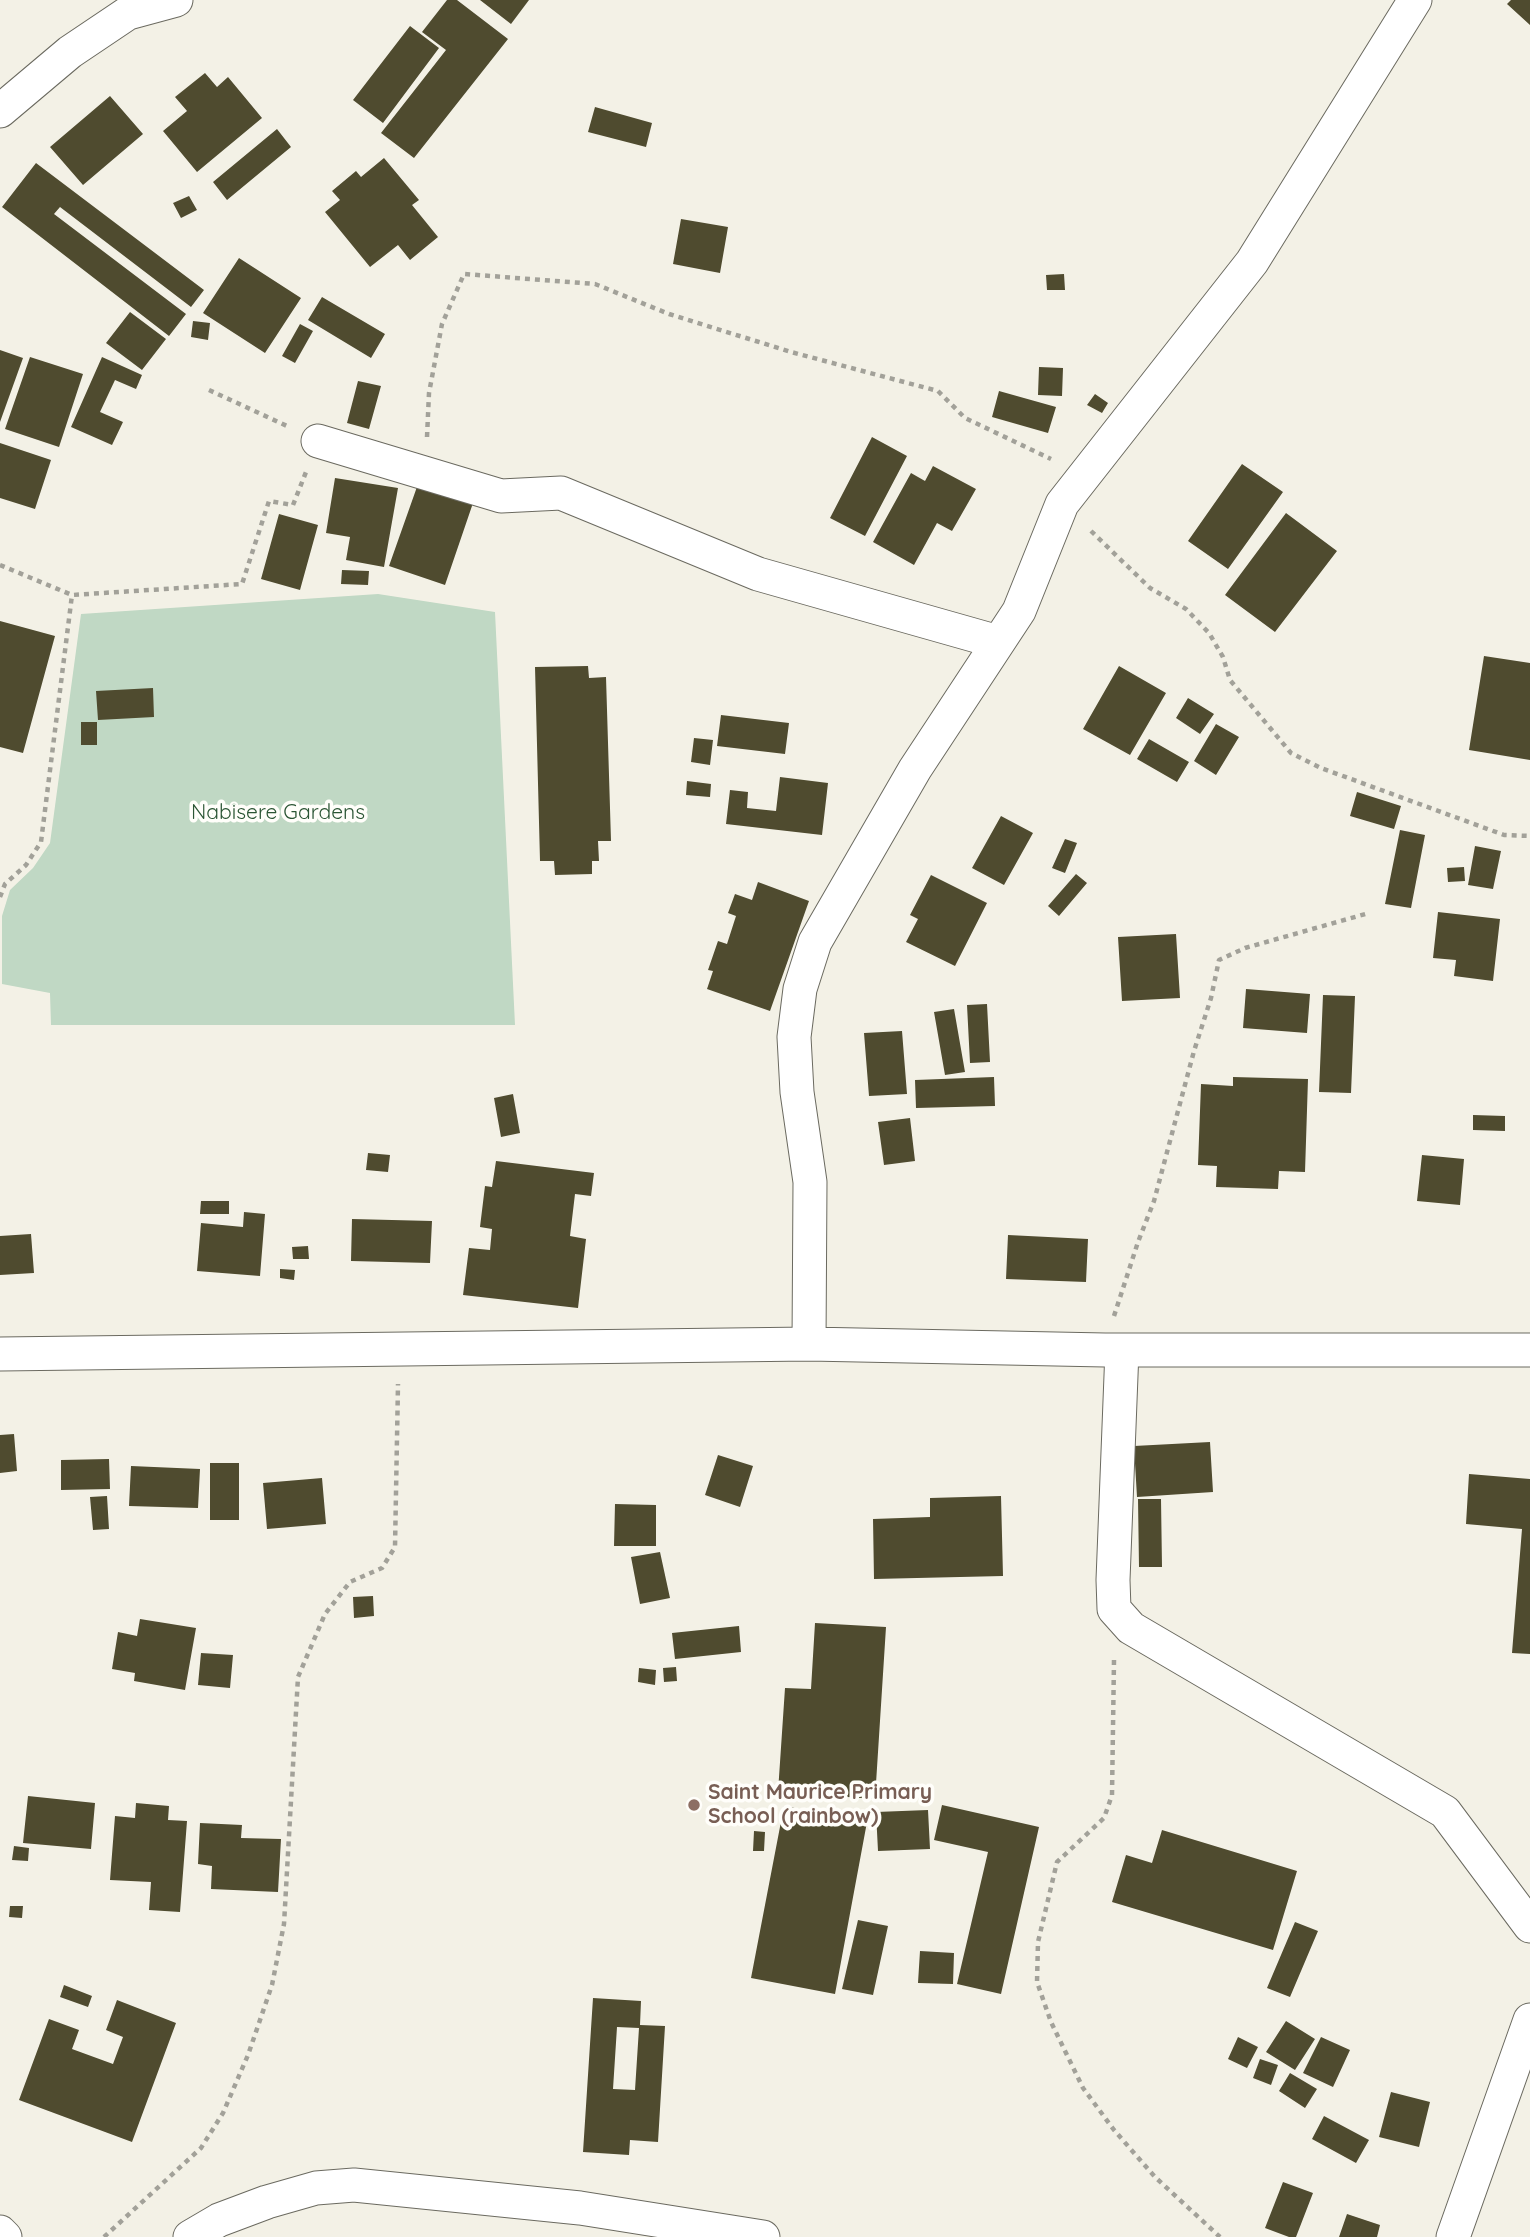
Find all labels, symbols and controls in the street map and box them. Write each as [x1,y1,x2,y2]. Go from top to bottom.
park label: Nabisere Gardens [191,800,365,826]
place label: Saint Maurice Primary School (rainbow) [708,1780,932,1830]
marker: Saint Maurice Primary School (rainbow) [686,1797,702,1813]

